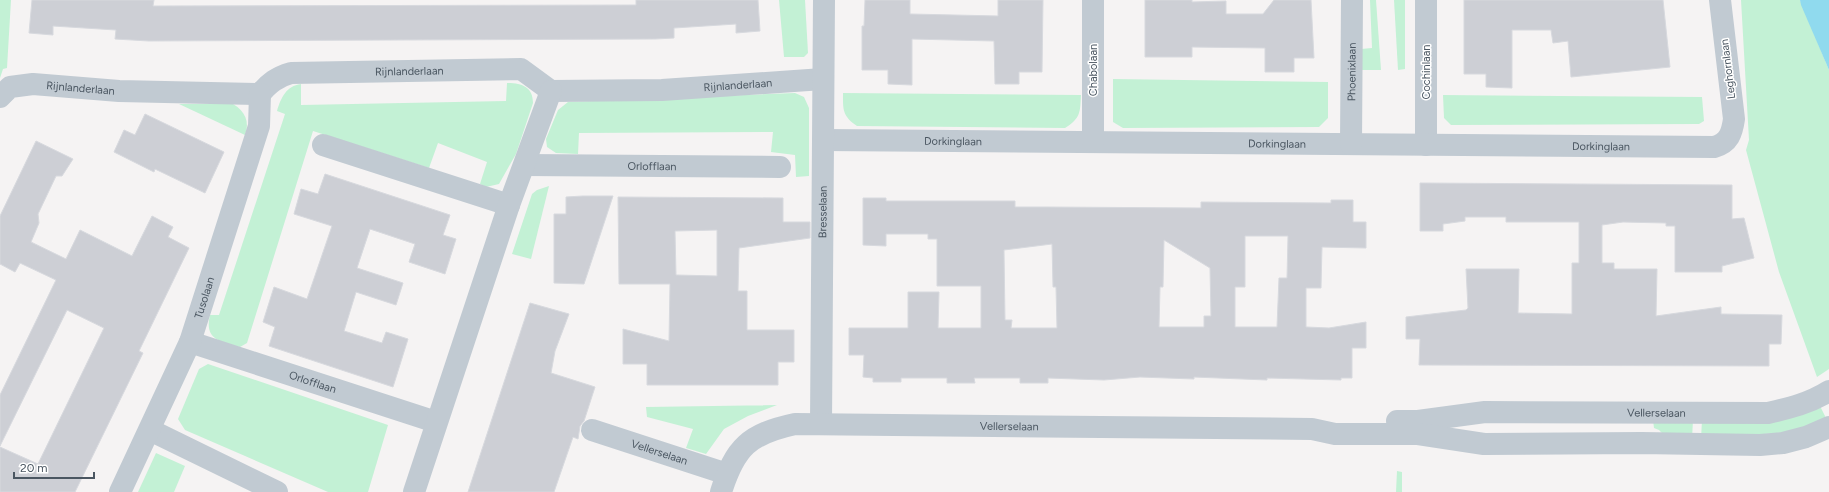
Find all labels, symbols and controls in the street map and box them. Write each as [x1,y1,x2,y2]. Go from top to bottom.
street label: Leghornlaan [1718,38,1738,100]
street label: Phoenixlaan [1345,43,1358,101]
street label: Chabolaan [1087,44,1100,96]
street label: Cochinlaan [1420,45,1433,99]
street label: Rijnlanderlaan [375,64,444,78]
street label: Rijnlanderlaan [703,76,773,94]
street label: Rijnlanderlaan [46,79,115,97]
street label: Dorkinglaan [924,134,982,148]
street label: Dorkinglaan [1248,137,1306,150]
street label: Dorkinglaan [1572,139,1630,153]
street label: Orlofflaan [627,159,677,173]
street label: Bresselaan [816,186,829,238]
street label: Tusolaan [191,275,217,320]
street label: Orlofflaan [287,368,338,396]
street label: Vellerselaan [1627,406,1686,419]
street label: Vellerselaan [980,419,1039,433]
street label: Vellerselaan [630,437,689,467]
scale bar [14,454,94,480]
text: 20 m [20,461,48,475]

